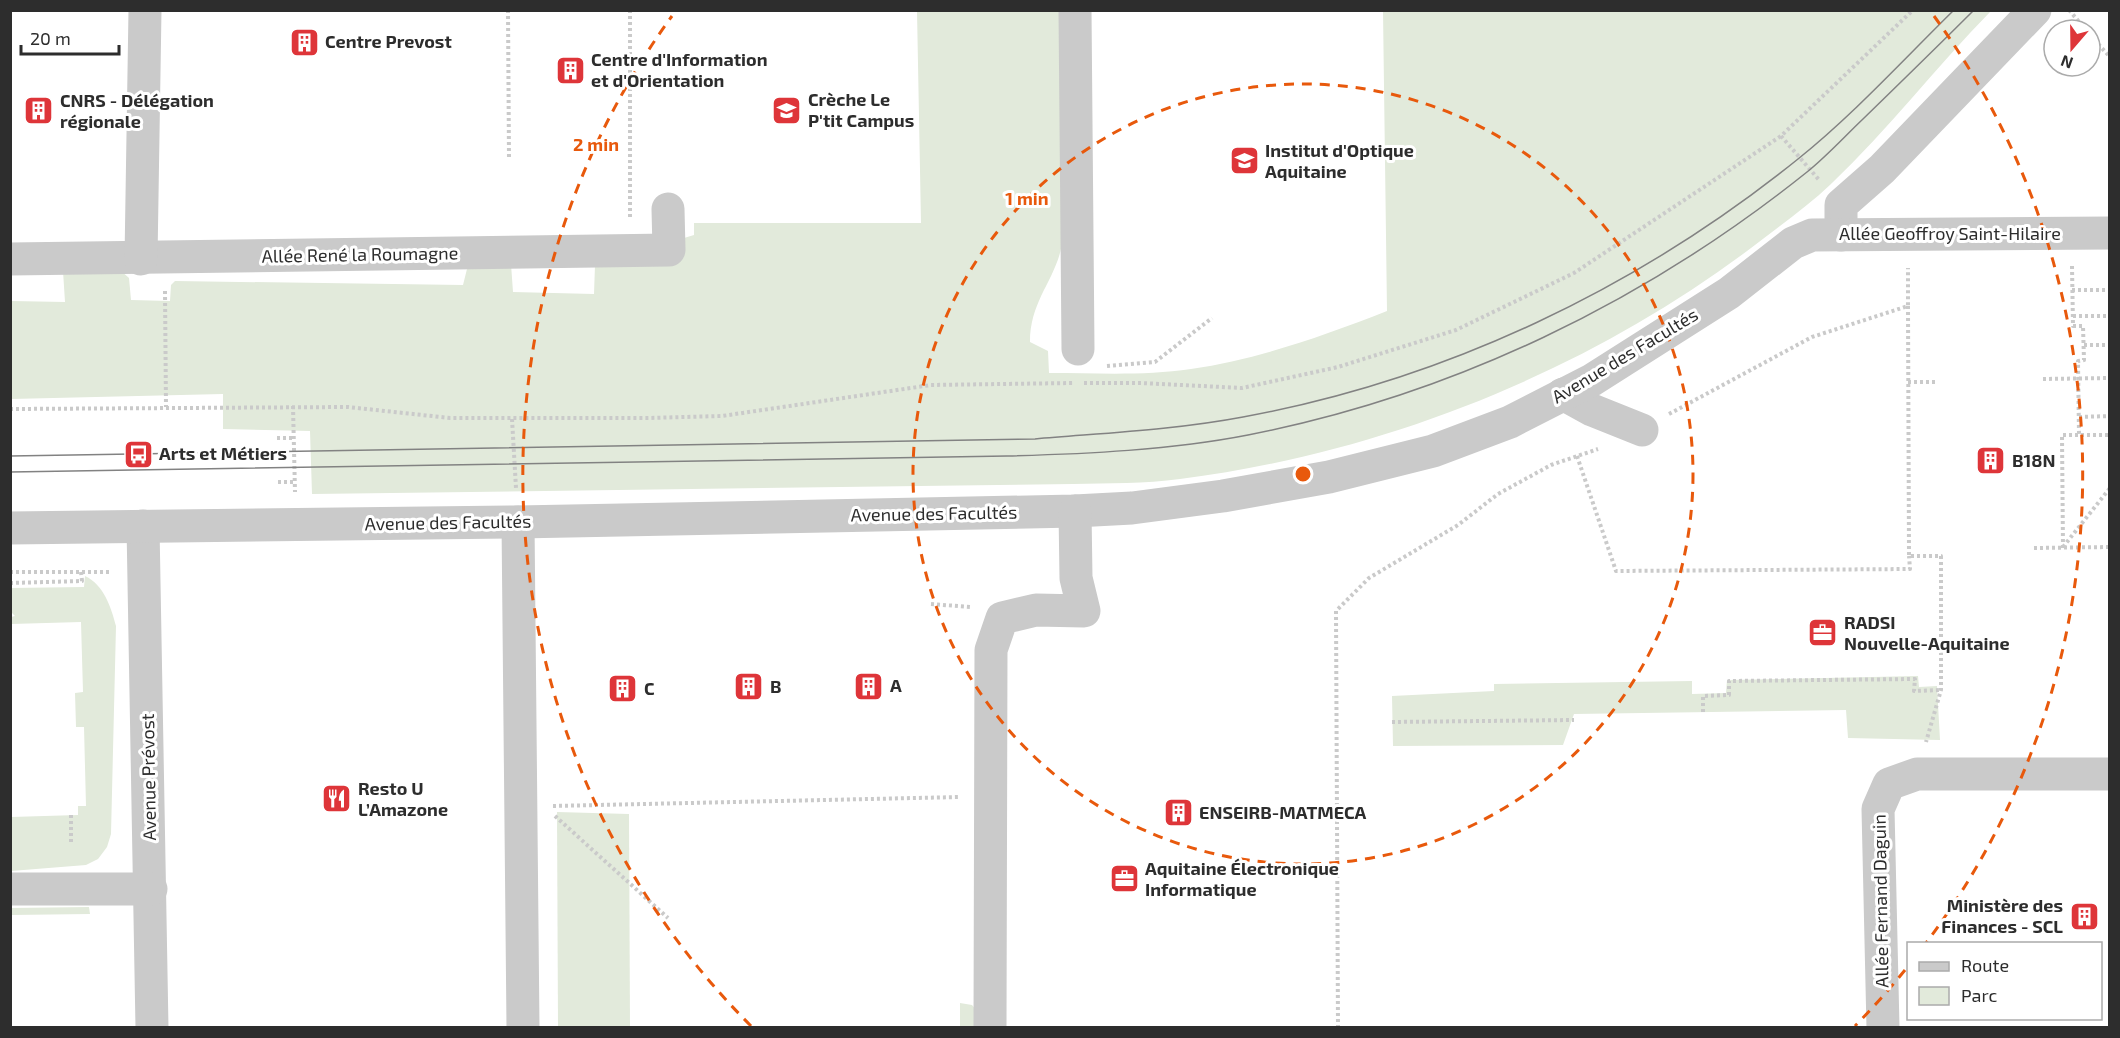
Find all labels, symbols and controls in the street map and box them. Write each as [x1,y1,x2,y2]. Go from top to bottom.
scale bar [21,18,118,56]
north arrow [2042,18,2102,78]
building icon: Centre Prevost [288,26,320,58]
text: 20 m [30,27,71,49]
place label: Centre Prevost [325,30,452,52]
place label: Centre d'Information et d'Orientation [591,48,768,91]
text: N [2058,52,2075,73]
building icon: Centre d'Information et d'Orientation [554,54,586,86]
place label: Crèche Le P'tit Campus [808,88,914,131]
place label: CNRS - Délégation régionale [60,89,214,132]
school or university icon: Crèche Le P'tit Campus [771,94,803,126]
building icon: CNRS - Délégation régionale [23,95,55,127]
text: 2 min [573,133,619,155]
place label: Institut d'Optique Aquitaine [1265,139,1414,182]
school or university icon: Institut d'Optique Aquitaine [1228,145,1260,177]
text: 1 min [1005,187,1049,209]
street label: Allée Geoffroy Saint-Hilaire [1839,222,2061,244]
street label: Allée René la Roumagne [261,241,458,267]
street label: Avenue des Facultés [1547,303,1702,407]
bus stop icon: Arts et Métiers [122,438,154,470]
place label: Arts et Métiers [159,442,287,464]
building icon: B18N [1975,445,2007,477]
place label: B18N [2012,449,2056,471]
centre of rings [1293,464,1313,484]
street label: Avenue des Facultés [851,501,1017,525]
street label: Avenue des Facultés [365,510,531,534]
place label: RADSI Nouvelle-Aquitaine [1844,611,2010,654]
office icon: RADSI Nouvelle-Aquitaine [1807,617,1839,649]
building icon: A [853,670,885,702]
building icon: B [733,671,765,703]
building icon: C [607,673,639,705]
place label: A [890,674,902,696]
place label: B [770,675,782,697]
place label: C [644,677,655,699]
street label: Avenue Prévost [136,713,160,841]
place label: Resto U L’Amazone [358,777,448,820]
restaurant icon: Resto U L’Amazone [321,783,353,815]
building icon: ENSEIRB-MATMECA [1162,797,1194,829]
place label: ENSEIRB-MATMECA [1199,801,1367,823]
street label: Allée Fernand Daguin [1867,814,1893,988]
place label: Aquitaine Électronique Informatique [1145,857,1339,900]
office icon: Aquitaine Électronique Informatique [1108,863,1140,895]
place label: Ministère des Finances - SCL [1941,894,2063,937]
building icon: Ministère des Finances - SCL [2068,900,2100,932]
legend [1907,942,2102,1020]
text: Route [1961,954,2009,976]
text: Parc [1961,984,1997,1006]

